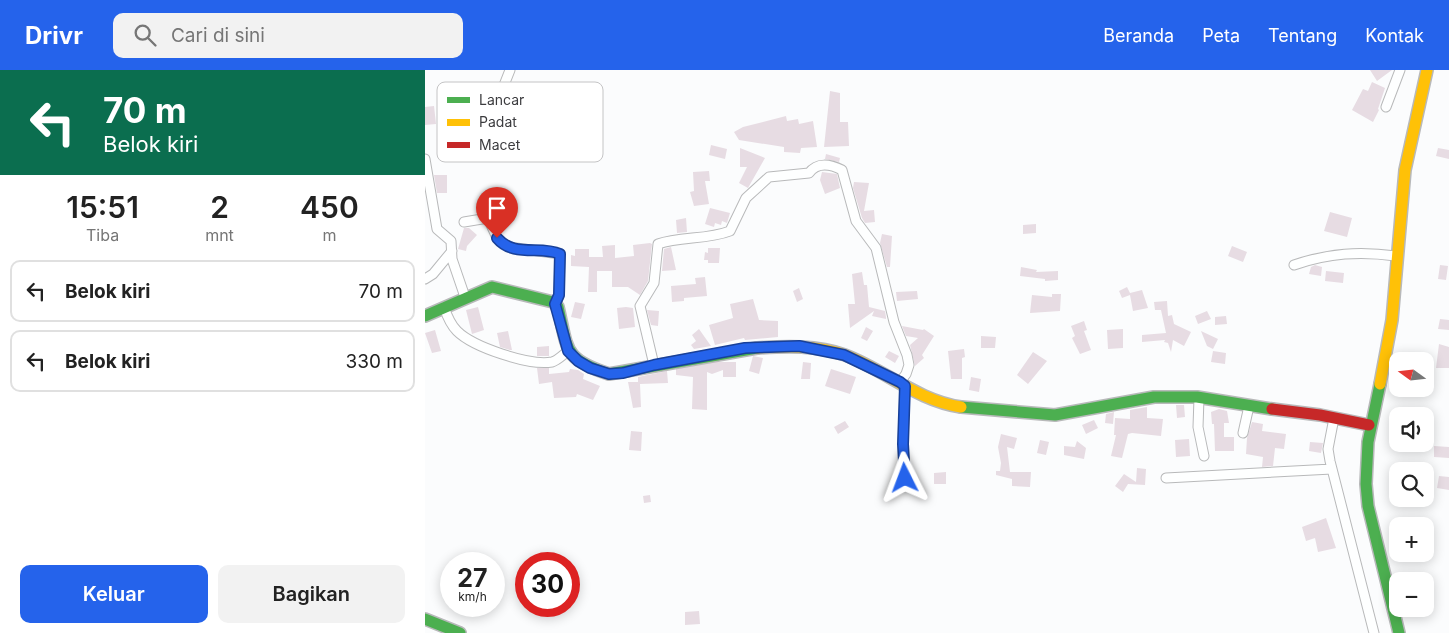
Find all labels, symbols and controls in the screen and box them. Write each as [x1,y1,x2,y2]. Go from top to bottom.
search box [113,13,463,58]
text: Drivr [25,21,83,50]
icon: search [131,21,159,49]
text: Cari di sini [171,24,265,47]
text: Beranda [1103,25,1174,46]
text: Peta [1202,25,1240,46]
text: Tentang [1268,25,1337,46]
text: Kontak [1365,25,1424,46]
legend [437,82,603,162]
text: 70 m [103,89,187,131]
icon: left [20,90,85,155]
text: Lancar [479,91,524,108]
text: Padat [479,113,517,130]
text: Belok kiri [103,131,198,157]
text: Macet [479,136,521,153]
pin [476,187,518,238]
text: 15:51 [66,189,139,225]
text: 2 [210,189,229,225]
text: 450 [300,189,359,225]
icon: arrive [483,194,511,222]
text: Tiba [86,225,119,245]
text: mnt [205,225,234,245]
text: m [322,225,336,245]
icon: left [22,277,50,305]
text: Belok kiri [65,280,150,303]
text: 70 m [359,280,403,303]
icon: left [22,347,50,375]
text: Belok kiri [65,350,150,373]
text: 330 m [346,350,403,373]
north arrow [1389,352,1434,398]
map controls [1389,352,1434,617]
button: sound [1389,407,1434,452]
position arrow [878,451,930,503]
button: search [1389,462,1434,507]
button: + [1389,517,1434,562]
speed limit sign: 30 [515,552,580,617]
text: 27 [457,563,488,593]
button: Keluar [20,565,208,623]
button: Bagikan [218,565,405,623]
button: − [1389,572,1434,617]
text: km/h [458,589,487,604]

